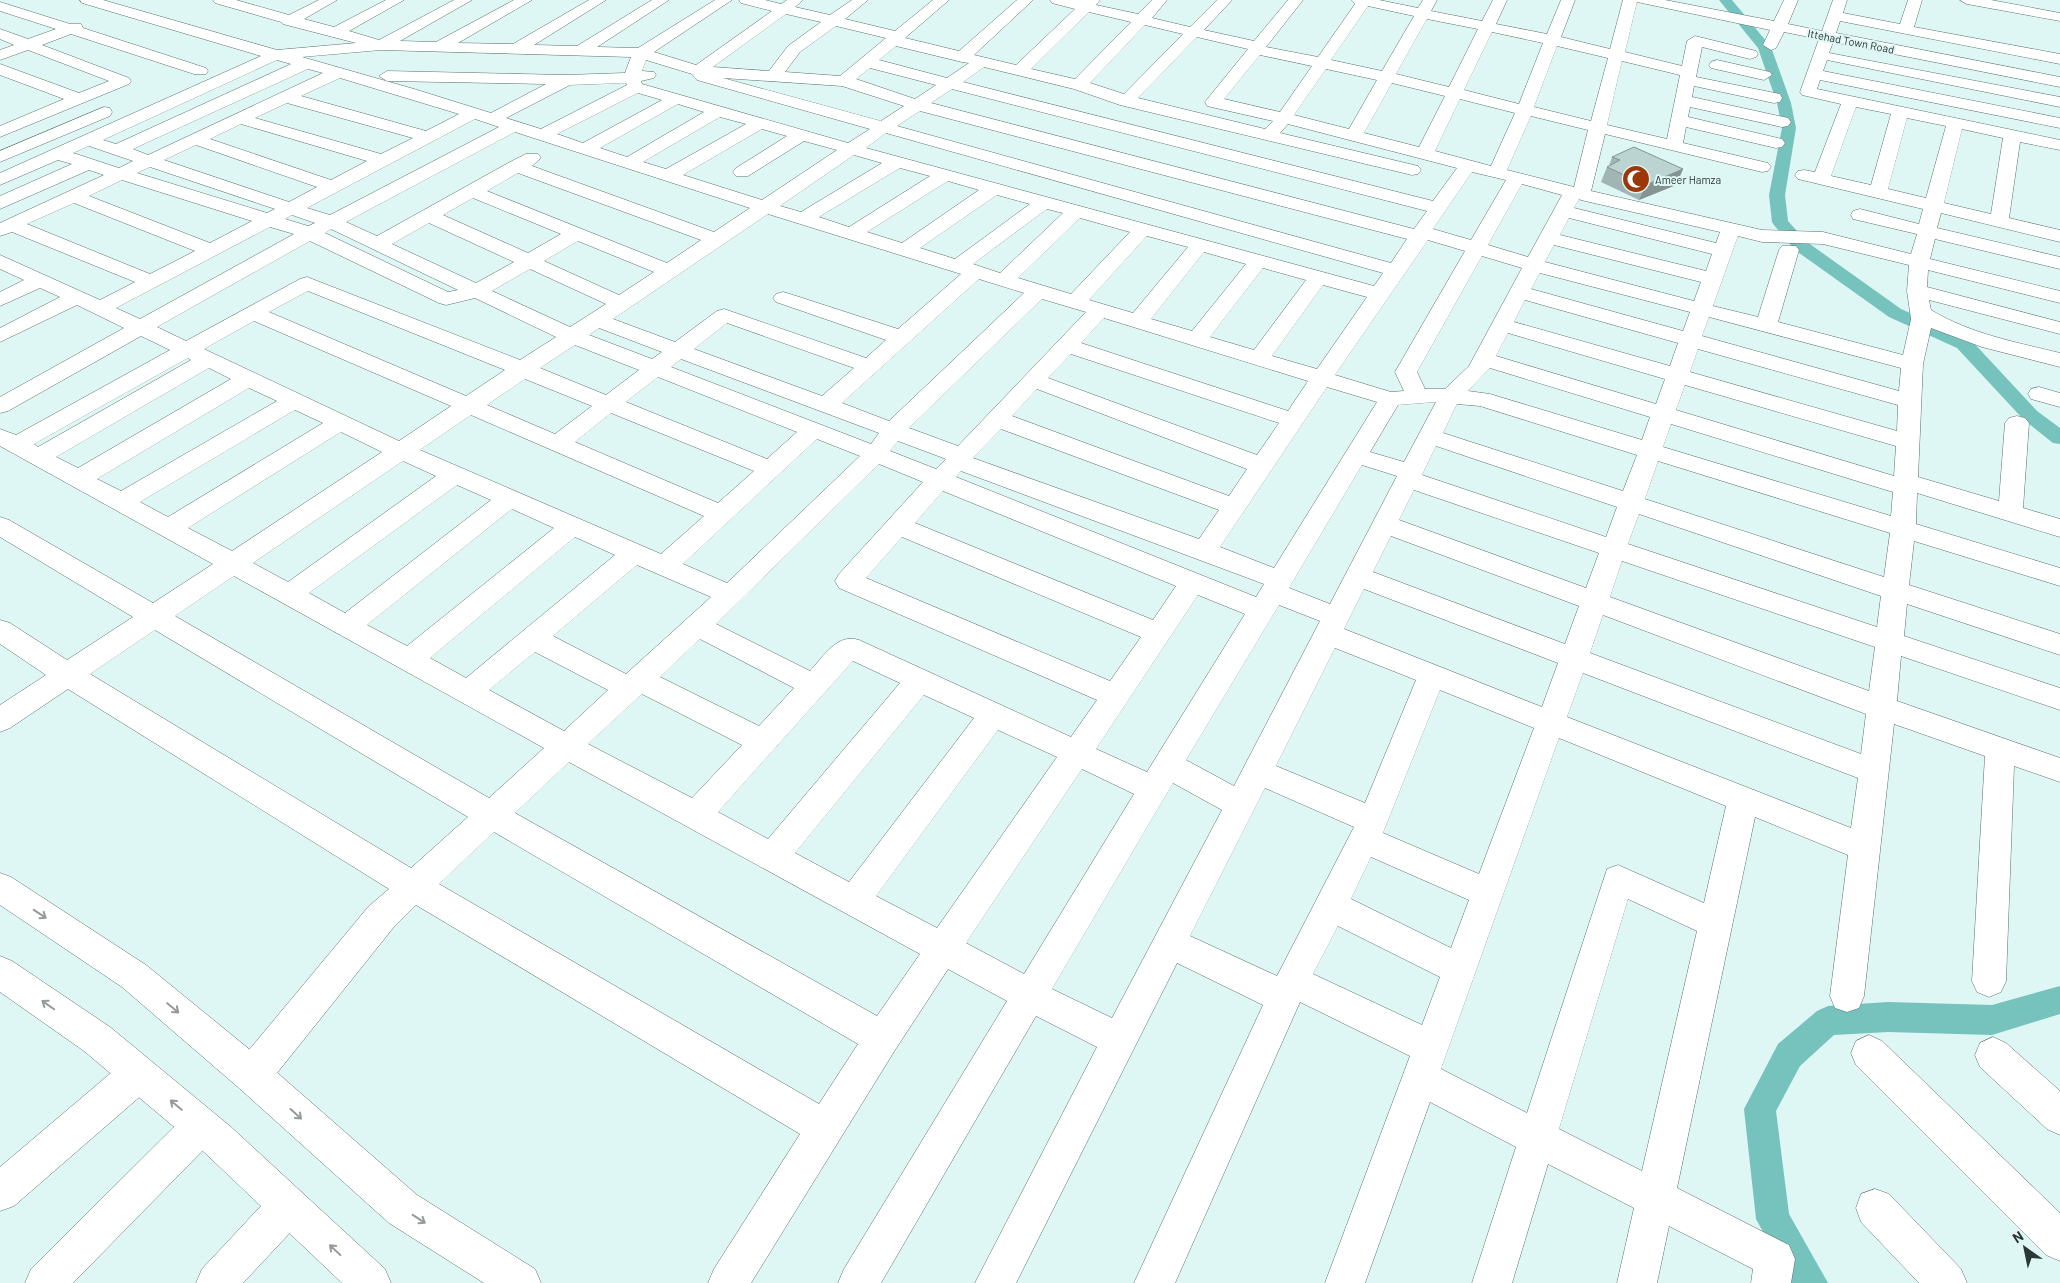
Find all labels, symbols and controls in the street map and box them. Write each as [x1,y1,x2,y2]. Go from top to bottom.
street label: Ittehad Town Road [1807,26,1895,56]
mosque icon: Ameer Hamza [1621,164,1651,194]
place label: Ameer Hamza [1655,173,1721,186]
one-way arrow [33,910,47,920]
one-way arrow [41,1000,55,1010]
one-way arrow [166,1003,179,1014]
one-way arrow [170,1100,183,1111]
one-way arrow [290,1108,303,1120]
one-way arrow [412,1215,426,1225]
north arrow [2000,1223,2050,1273]
text: N [2009,1227,2026,1246]
one-way arrow [328,1244,341,1256]

